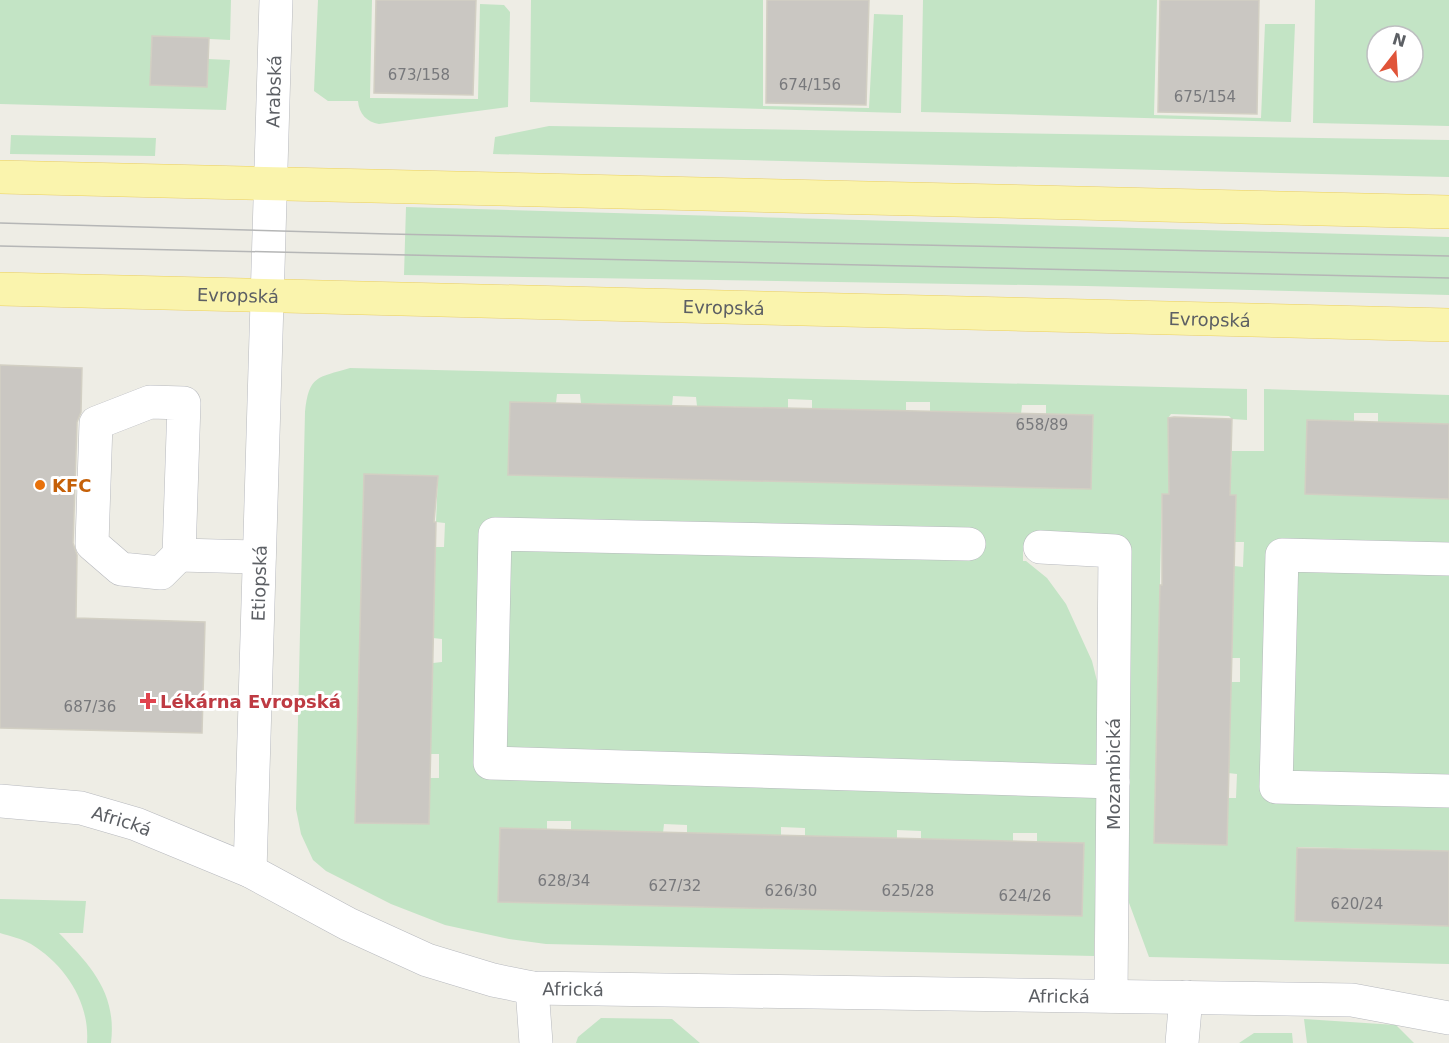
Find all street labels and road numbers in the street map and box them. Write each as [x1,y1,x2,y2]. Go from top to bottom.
street label: Arabská [262,55,285,128]
street label: Evropská [197,283,279,306]
street label: Evropská [683,295,765,318]
street label: Evropská [1168,308,1251,331]
street label: Etiopská [247,545,270,622]
street label: Mozambická [1103,718,1124,830]
street label: Africká [90,801,155,840]
street label: Africká [542,978,604,1000]
street label: Africká [1028,985,1090,1007]

